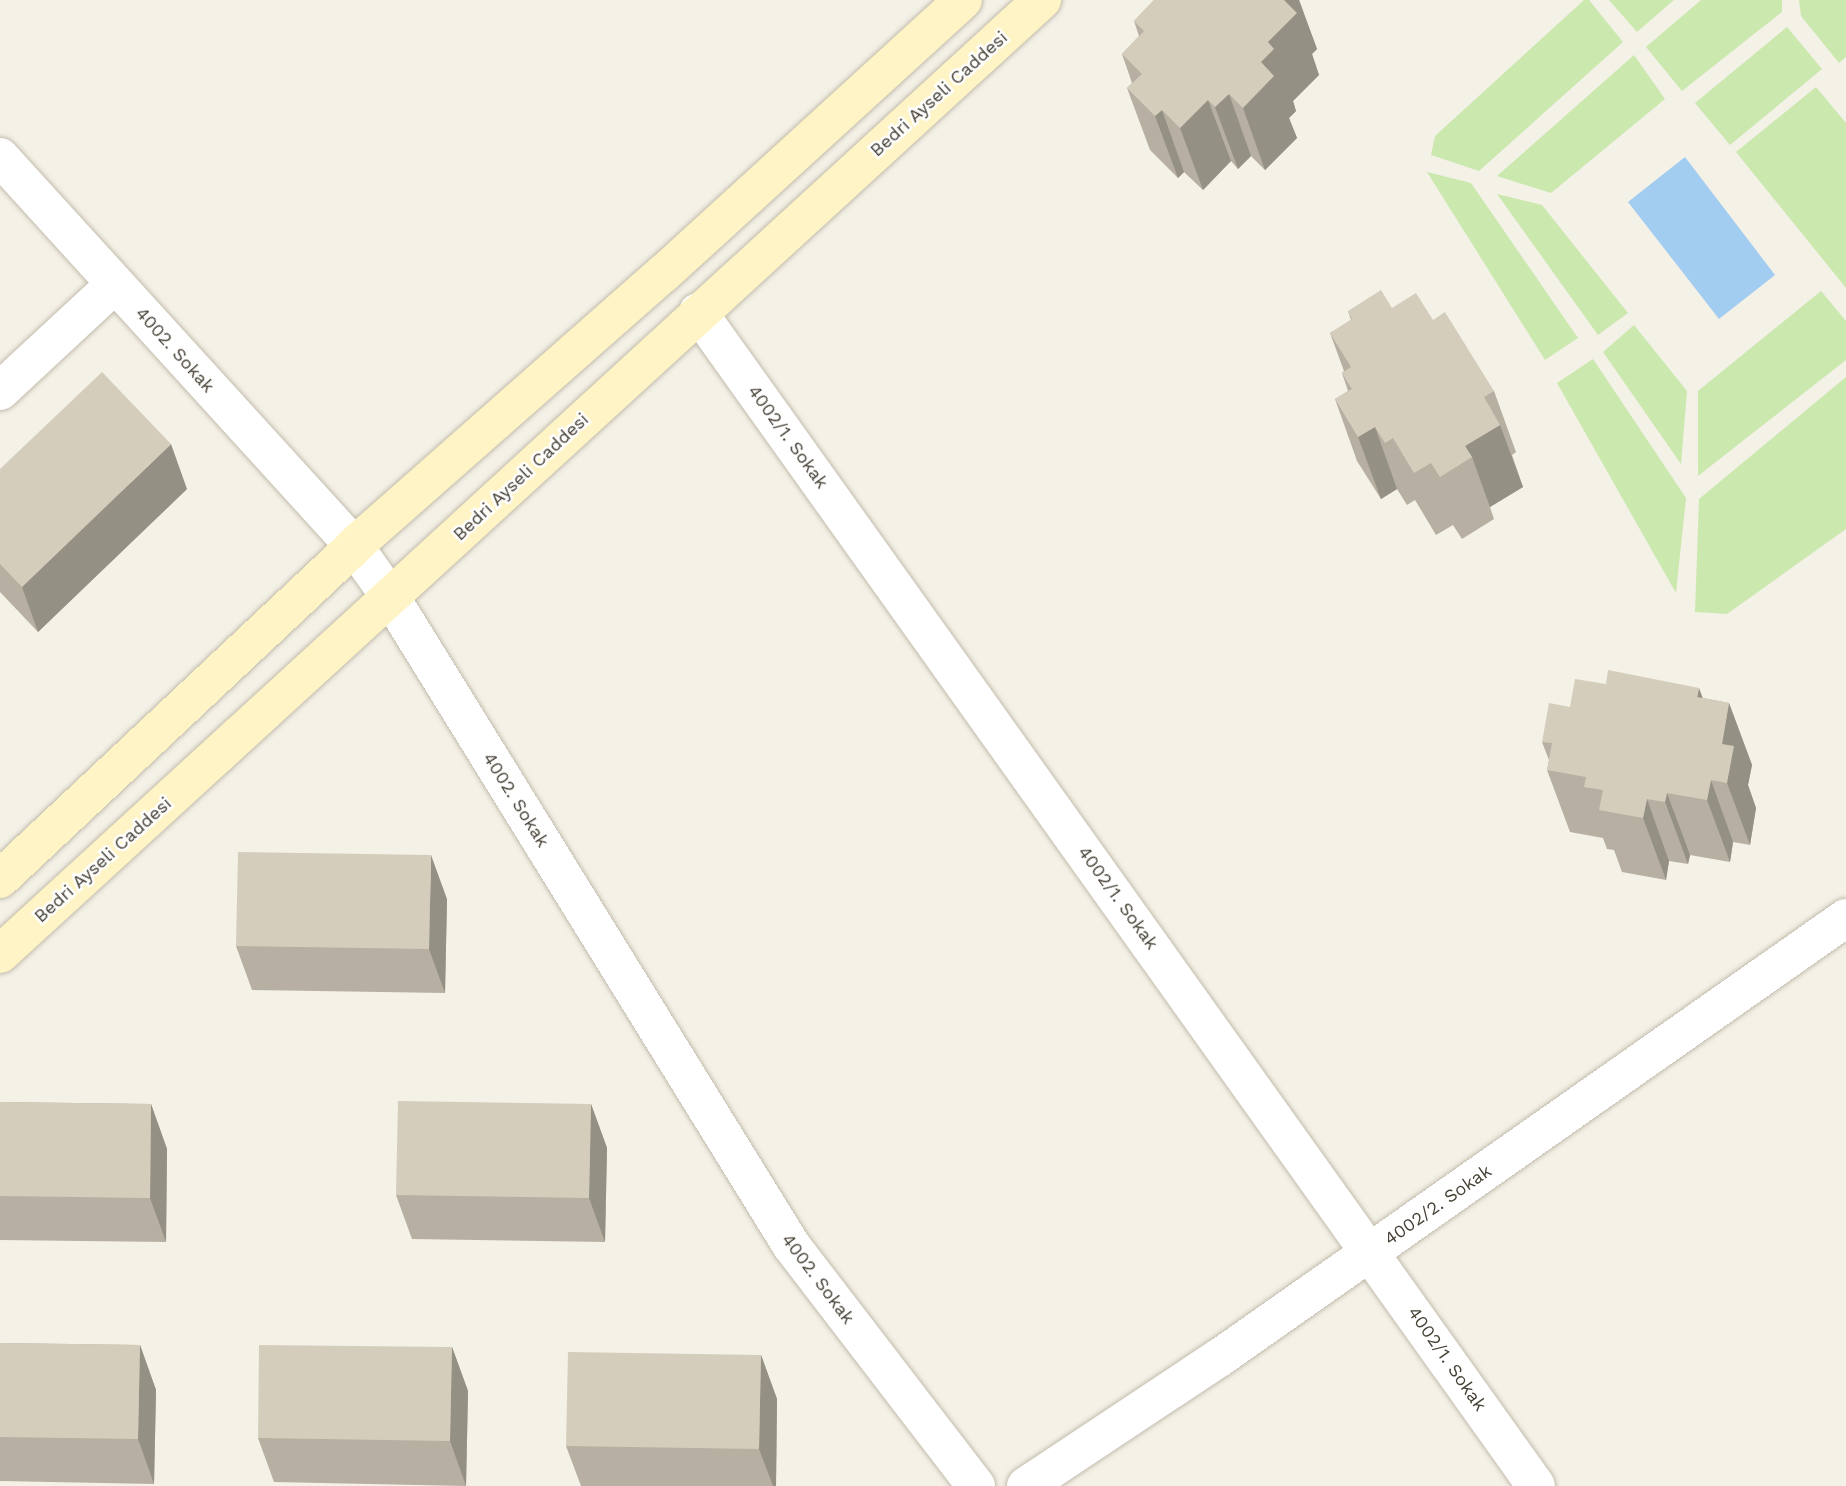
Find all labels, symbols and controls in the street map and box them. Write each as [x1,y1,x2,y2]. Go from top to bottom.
street label: Bedri Ayseli Caddesi [866,26,1012,162]
street label: 4002. Sokak [131,303,219,397]
street label: 4002/1. Sokak [743,381,833,493]
street label: Bedri Ayseli Caddesi [449,408,593,546]
street label: 4002. Sokak [478,749,554,851]
street label: Bedri Ayseli Caddesi [30,792,176,928]
street label: 4002/1. Sokak [1073,842,1163,954]
street label: 4002/2. Sokak [1380,1160,1496,1250]
street label: 4002. Sokak [777,1230,859,1328]
street label: 4002/1. Sokak [1403,1303,1491,1415]

